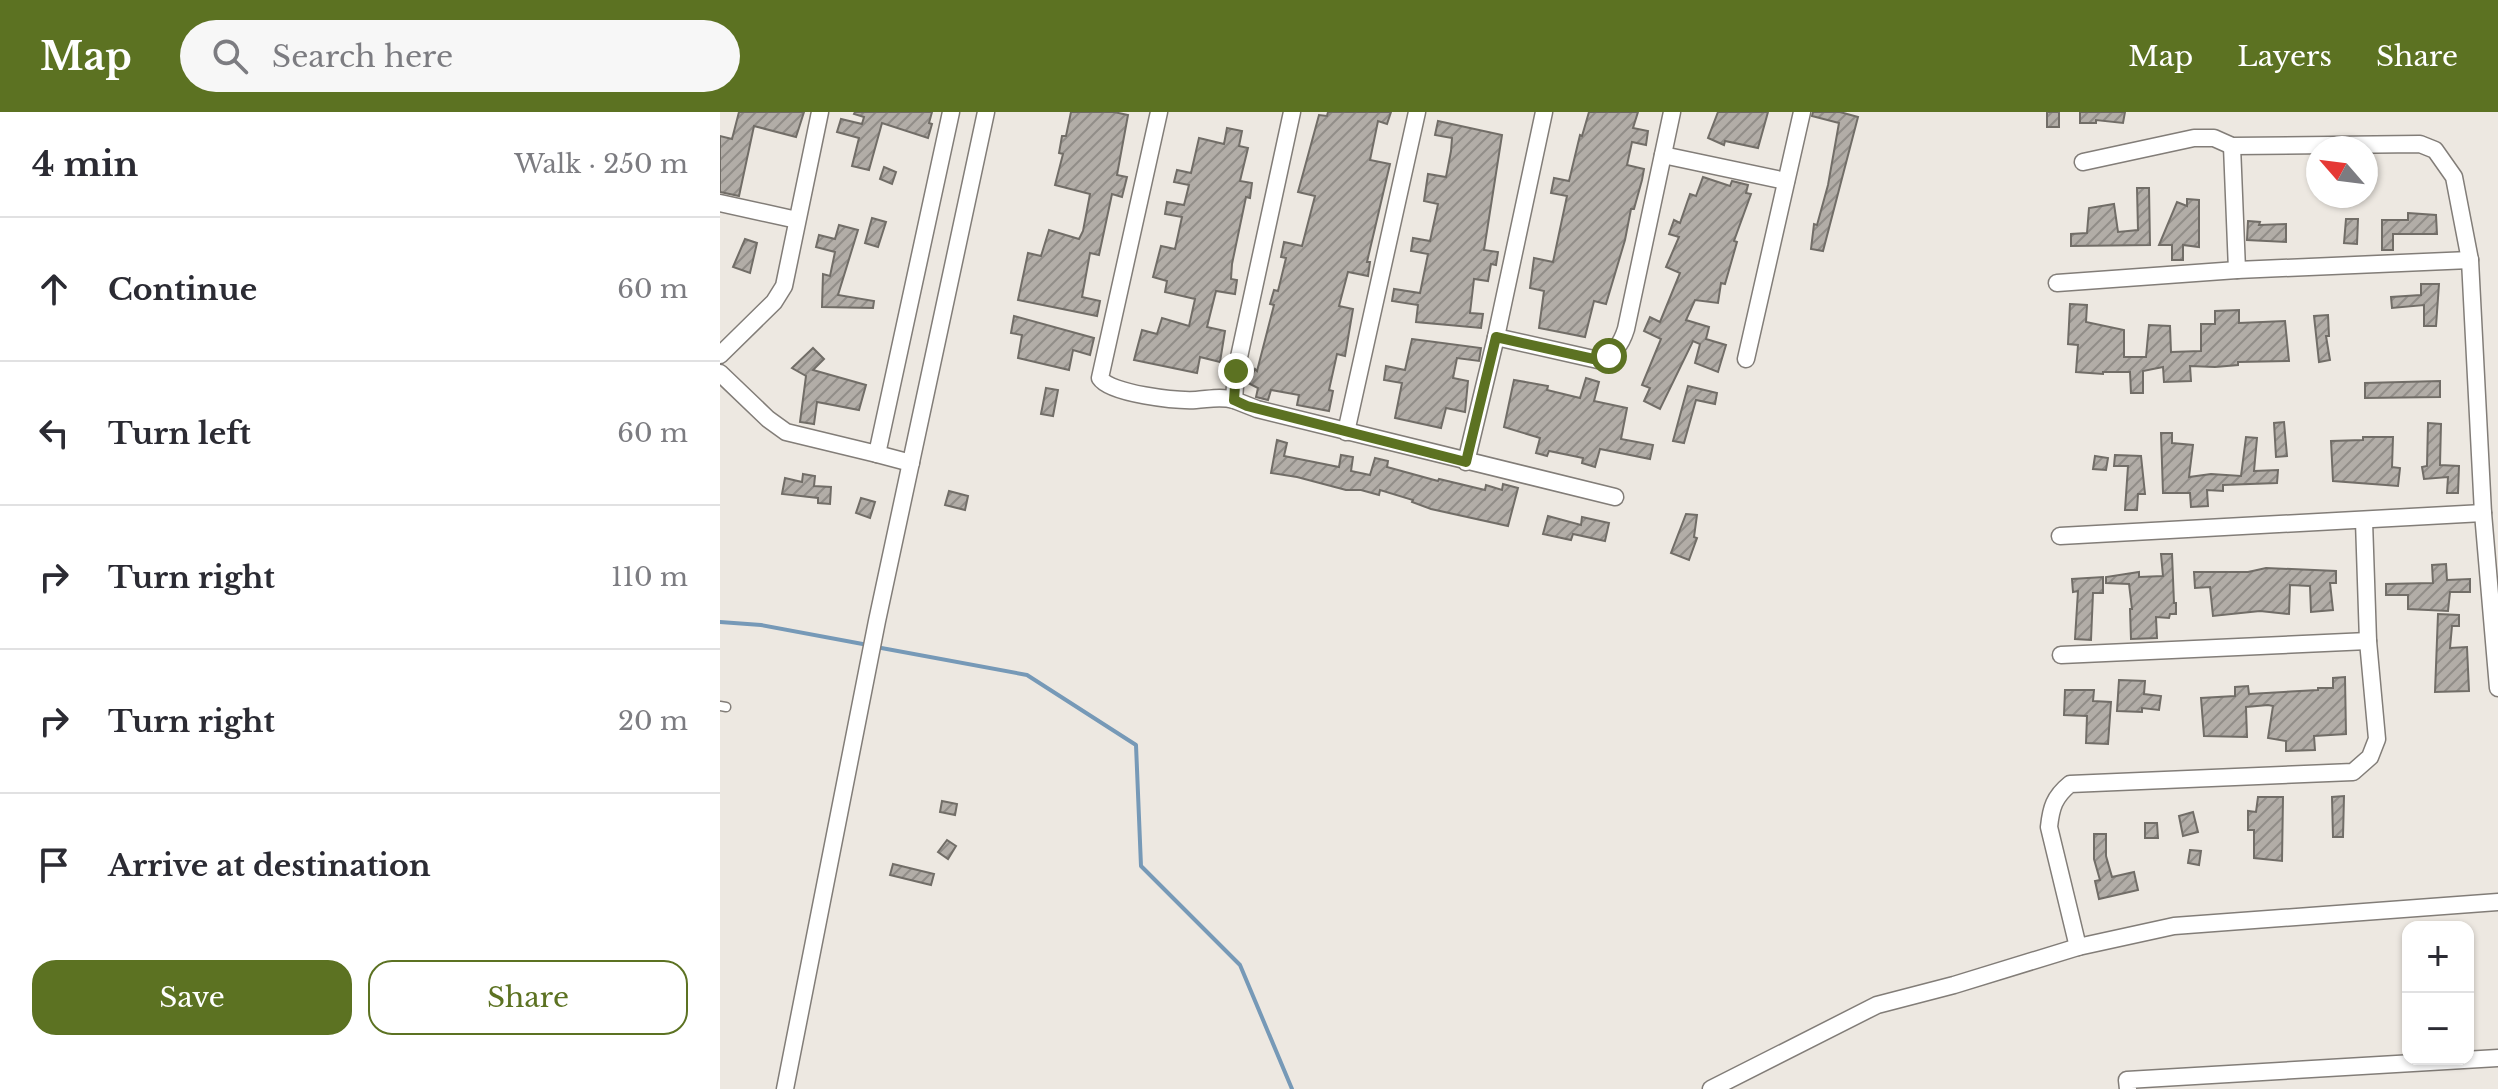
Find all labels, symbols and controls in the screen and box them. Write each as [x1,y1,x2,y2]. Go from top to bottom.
search box [180,20,740,92]
text: Map [40,33,132,80]
icon: search [208,34,252,78]
text: Search here [272,38,453,75]
text: Map [2128,39,2193,74]
text: Layers [2237,39,2332,74]
text: Share [2376,39,2458,74]
north arrow [2306,136,2378,208]
text: 4 min [32,143,138,185]
text: Walk · 250 m [514,148,688,180]
icon: ahead [32,267,76,311]
text: Continue [108,271,257,308]
text: 60 m [617,273,688,305]
route start [1591,338,1627,374]
route end [1218,353,1254,389]
icon: left [32,411,76,455]
text: Turn left [108,415,251,452]
text: 60 m [617,417,688,449]
icon: right [32,555,76,599]
text: Turn right [108,559,275,596]
text: 110 m [611,561,688,593]
icon: right [32,699,76,743]
text: Turn right [108,703,275,740]
text: 20 m [618,705,688,737]
icon: arrive [32,843,76,887]
text: Arrive at destination [108,847,431,884]
map controls [2402,921,2474,1065]
button: + [2402,921,2474,993]
button: Save [32,960,352,1035]
button: Share [368,960,688,1035]
button: − [2402,993,2474,1065]

